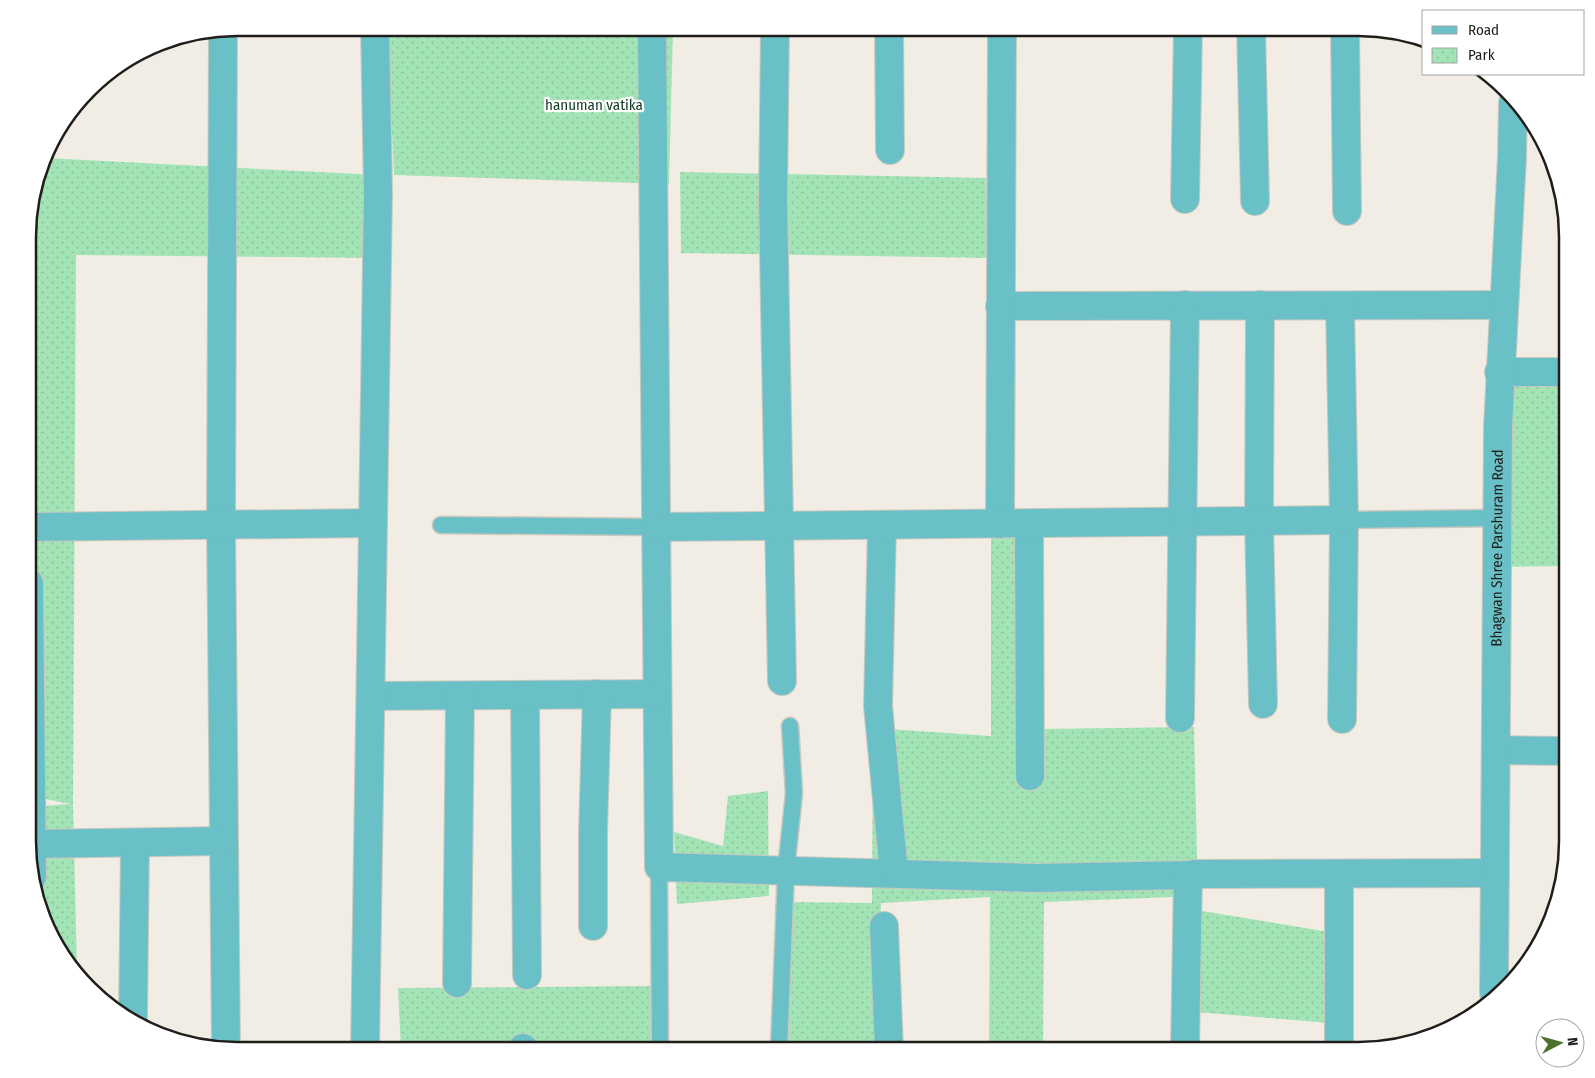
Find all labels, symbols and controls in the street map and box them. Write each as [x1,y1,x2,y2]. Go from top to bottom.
legend [1422,10,1585,75]
text: Road [1468,21,1499,39]
text: Park [1468,46,1495,64]
park label: hanuman vatika [545,96,643,114]
street label: Bhagwan Shree Parshuram Road [1487,449,1507,647]
north arrow [1535,1018,1585,1068]
text: N [1564,1037,1581,1047]

